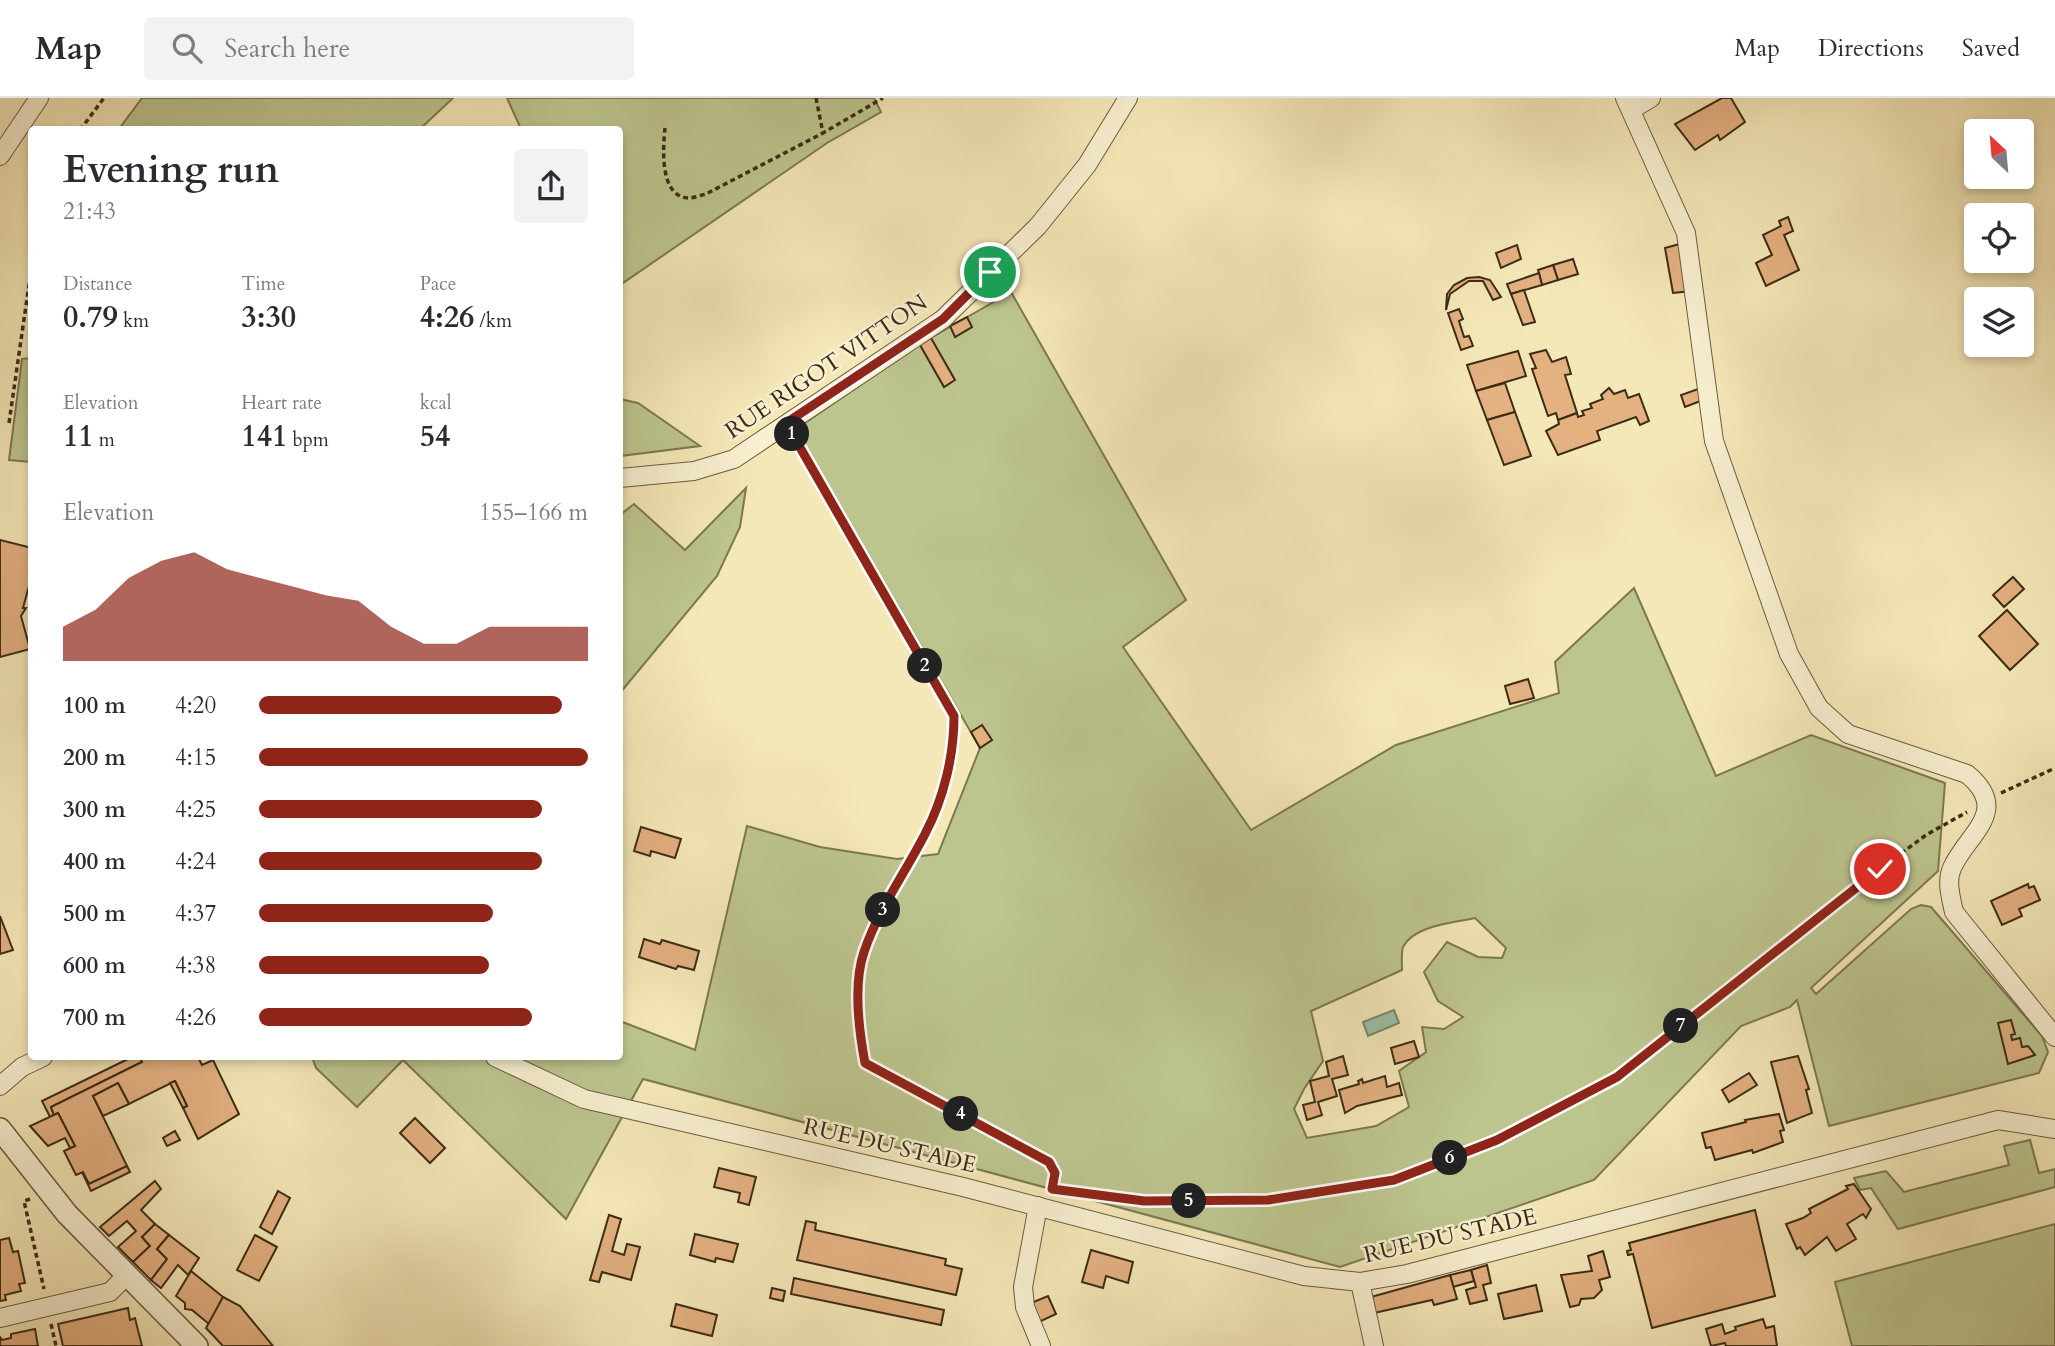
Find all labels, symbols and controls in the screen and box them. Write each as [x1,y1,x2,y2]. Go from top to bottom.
search box [144,17,634,80]
text: Map [35,26,102,71]
icon: search [168,29,206,67]
text: Search here [224,31,350,66]
text: Map [1734,32,1780,65]
text: Directions [1818,32,1924,65]
text: Saved [1962,32,2020,65]
north arrow [1964,119,2034,189]
map controls [1964,119,2034,357]
text: Evening run [63,144,279,196]
button: share [514,149,588,223]
text: 21:43 [63,196,116,227]
button: locate [1964,203,2034,273]
pin [960,242,1020,302]
icon: arrive [971,253,1009,291]
text: Distance [63,271,132,297]
text: Time [241,271,285,297]
text: Pace [420,271,456,297]
street label: RUE RIGOT VITTON [719,287,934,446]
button: layers [1964,287,2034,357]
text: 0.79 [63,297,118,338]
text: 3:30 [241,297,296,338]
text: 4:26 [420,297,474,338]
text: km [118,308,149,334]
text: /km [474,308,512,334]
text: Elevation [63,390,138,416]
text: Heart rate [241,390,322,416]
text: kcal [420,390,452,416]
text: 11 [63,416,94,457]
text: 141 [241,416,287,457]
text: 54 [420,416,450,457]
pin: 1 [774,416,810,452]
text: 1 [787,420,796,446]
text: m [94,427,115,453]
text: bpm [287,427,329,453]
text: Elevation [63,497,154,528]
text: 155–166 m [479,497,588,528]
pin: 2 [908,648,942,684]
text: 2 [920,652,929,678]
text: 100 m [63,690,126,721]
text: 4:20 [175,690,216,721]
text: 200 m [63,742,126,773]
text: 4:15 [175,742,216,773]
text: 300 m [63,794,126,825]
text: 4:25 [175,794,216,825]
pin [1850,839,1910,899]
text: 400 m [63,846,126,877]
text: 4:24 [175,846,216,877]
icon: check [1861,850,1899,888]
pin: 3 [866,892,900,928]
text: 3 [878,896,887,922]
text: 500 m [63,898,126,929]
text: 4:37 [175,898,216,929]
text: 600 m [63,950,126,981]
text: 4:38 [175,950,216,981]
text: 700 m [63,1002,126,1033]
text: 4:26 [175,1002,216,1033]
pin: 7 [1664,1009,1698,1044]
text: 7 [1676,1012,1685,1038]
pin: 4 [944,1096,978,1132]
text: 4 [956,1100,965,1126]
street label: RUE DU STADE [800,1111,979,1180]
pin: 6 [1432,1140,1468,1176]
text: 6 [1445,1144,1454,1170]
pin: 5 [1172,1184,1206,1218]
text: 5 [1184,1187,1193,1213]
street label: RUE DU STADE [1361,1201,1540,1270]

